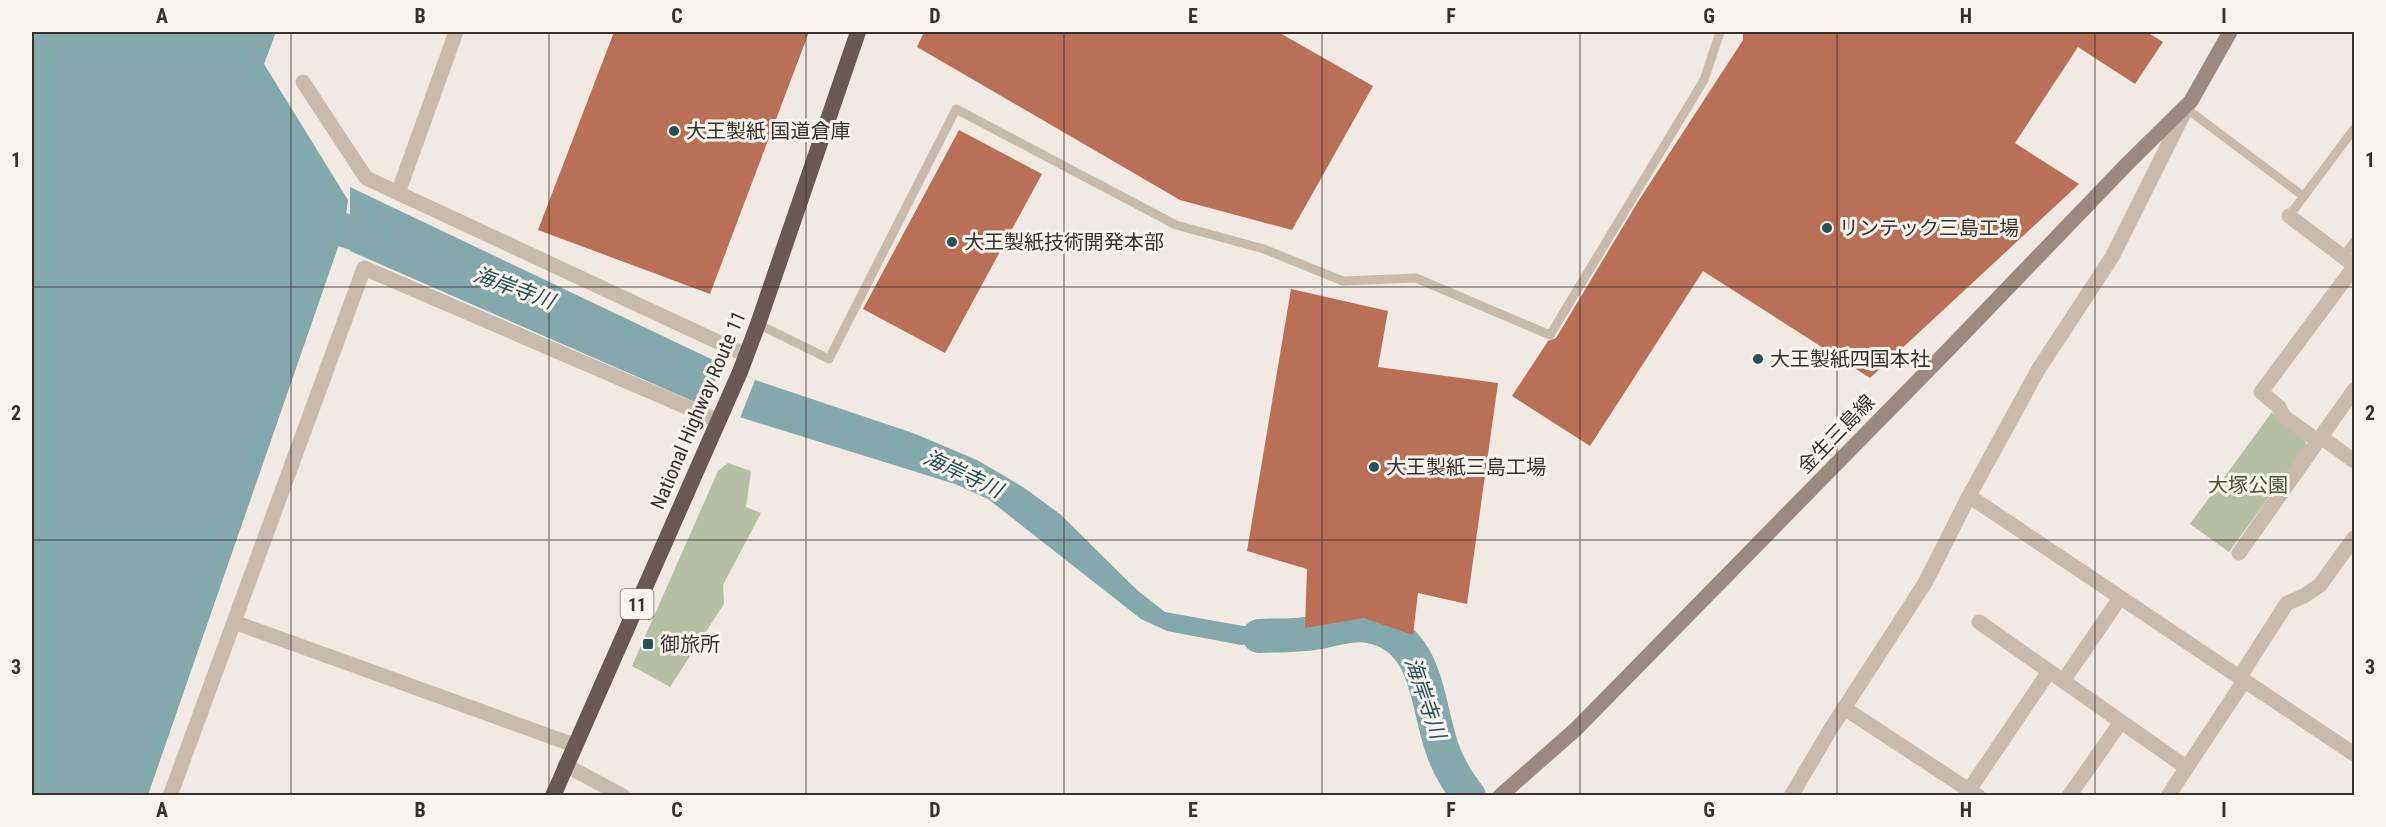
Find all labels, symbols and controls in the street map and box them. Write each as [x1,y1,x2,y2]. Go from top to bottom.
text: A [156,4,168,28]
text: B [414,4,426,28]
text: C [671,4,683,28]
text: D [929,4,941,28]
text: E [1188,4,1198,28]
text: F [1446,4,1456,28]
text: G [1703,4,1715,28]
text: H [1960,4,1972,28]
text: I [2221,4,2227,28]
place label: 大王製紙 国道倉庫 [686,119,851,143]
marker: 大王製紙 国道倉庫 [667,124,681,138]
text: 1 [11,148,21,172]
text: 1 [2365,148,2375,172]
place label: リンテック三島工場 [1839,216,2019,240]
marker: リンテック三島工場 [1820,221,1834,235]
place label: 大王製紙技術開発本部 [964,230,1164,254]
marker: 大王製紙技術開発本部 [945,235,959,249]
water label: 海岸寺川 [470,262,559,314]
street label: National Highway Route 11 [645,307,751,513]
place label: 大王製紙四国本社 [1770,347,1930,371]
marker: 大王製紙四国本社 [1751,352,1765,366]
street label: 金生三島線 [1793,390,1879,478]
text: 2 [11,401,21,425]
text: 2 [2365,401,2375,425]
water label: 海岸寺川 [920,445,1008,503]
place label: 大王製紙三島工場 [1386,455,1546,479]
marker: 大王製紙三島工場 [1367,460,1381,474]
park label: 大塚公園 [2208,473,2288,497]
road number: 11 [620,589,654,619]
place label: 御旅所 [660,632,720,656]
marker: 御旅所 [641,637,655,651]
water label: 海岸寺川 [1400,654,1451,744]
text: 3 [11,655,21,679]
text: 3 [2365,655,2375,679]
text: A [156,798,168,822]
text: B [414,798,426,822]
text: C [671,798,683,822]
text: D [929,798,941,822]
text: E [1188,798,1198,822]
text: F [1446,798,1456,822]
text: G [1703,798,1715,822]
text: H [1960,798,1972,822]
text: I [2221,798,2227,822]

